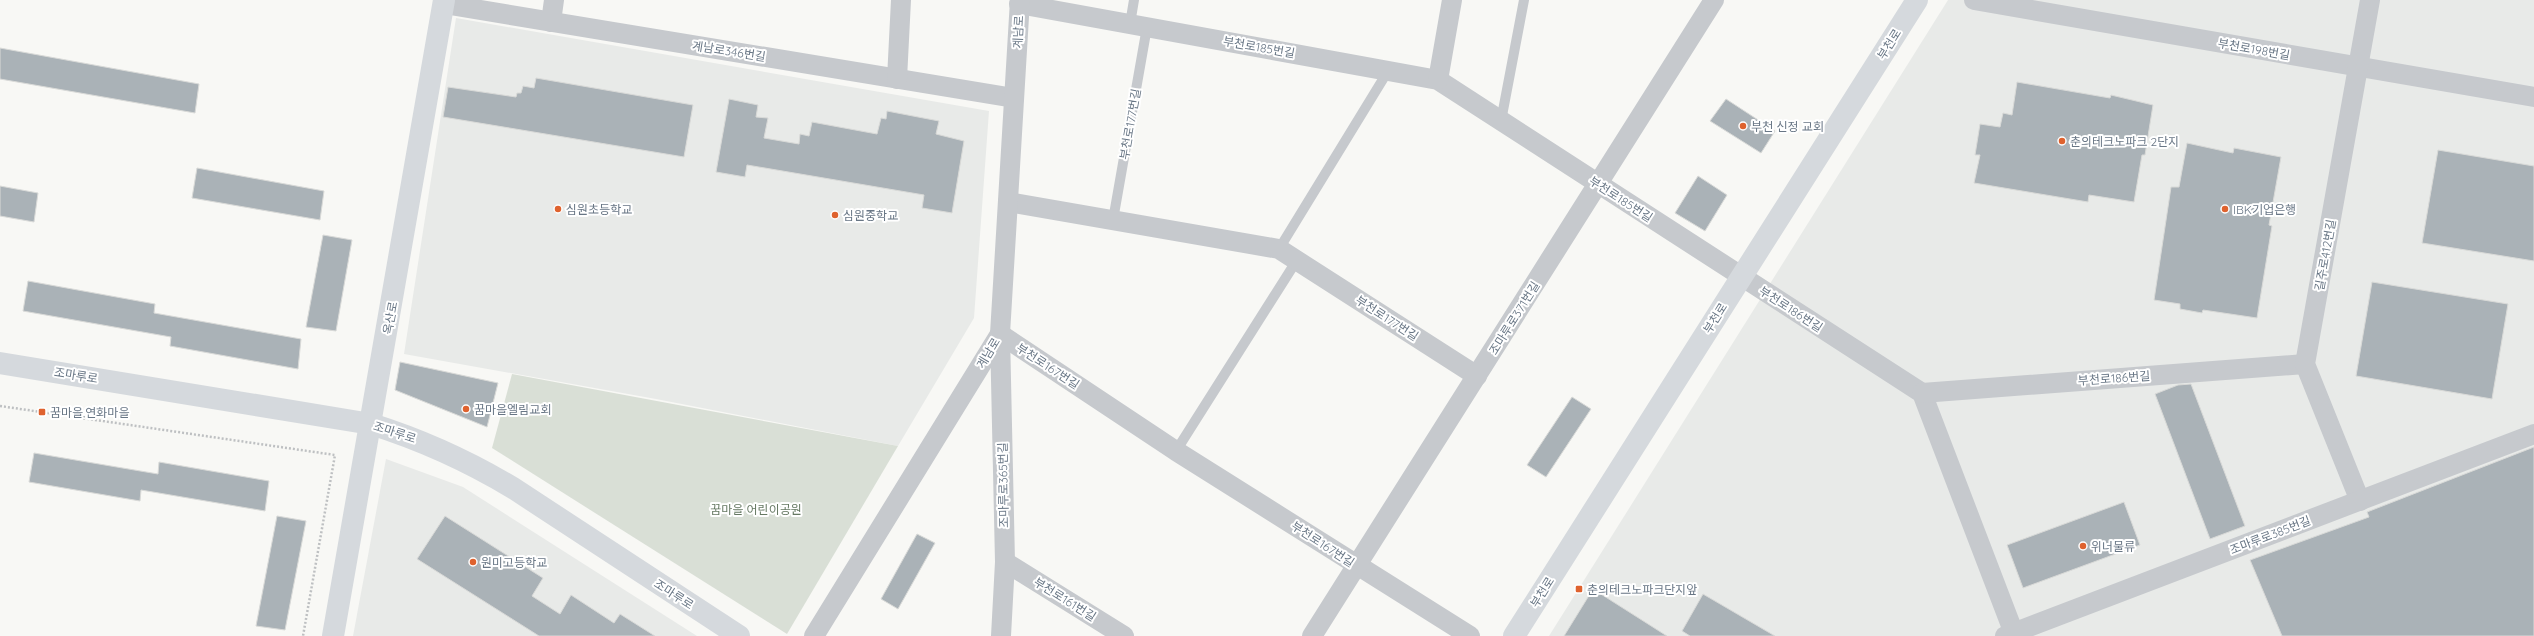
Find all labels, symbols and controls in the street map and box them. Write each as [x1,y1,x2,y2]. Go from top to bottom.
street label: 계남로 [1010,15,1026,49]
street label: 부천로 [1874,26,1904,62]
street label: 부천로185번길 [1222,33,1296,61]
street label: 부천로198번길 [2217,35,2291,63]
street label: 계남로346번길 [691,38,767,64]
street label: 부천로177번길 [1116,87,1144,161]
place label: 부천 신정 교회 [1751,119,1824,134]
marker: 부천 신정 교회 [1738,121,1748,131]
place label: 춘의테크노파크 2단지 [2070,134,2179,149]
marker: 춘의테크노파크 2단지 [2057,136,2067,146]
street label: 부천로185번길 [1586,173,1656,225]
place label: 심원초등학교 [566,202,632,217]
place label: IBK기업은행 [2233,202,2296,217]
marker: 심원초등학교 [553,204,563,214]
marker: IBK기업은행 [2220,204,2230,214]
place label: 심원중학교 [843,208,898,223]
marker: 심원중학교 [830,210,840,220]
street label: 길주로412번길 [2311,218,2339,292]
street label: 조마루로371번길 [1485,279,1543,357]
street label: 부천로186번길 [1756,283,1826,335]
street label: 부천로177번길 [1353,292,1421,344]
street label: 옥산로 [380,300,400,336]
street label: 부천로 [1700,300,1730,336]
street label: 계남로 [973,335,1003,371]
street label: 부천로167번길 [1014,340,1082,392]
street label: 조마루로 [53,364,99,386]
street label: 부천로186번길 [2077,368,2151,388]
place label: 꿈마을엘림교회 [474,402,551,417]
marker: 꿈마을엘림교회 [461,404,471,414]
place label: 꿈마을.연화마을 [50,405,129,420]
marker: 꿈마을.연화마을 [37,407,47,417]
street label: 조마루로 [372,418,418,446]
street label: 조마루로365번길 [995,442,1011,528]
park label: 꿈마을 어린이공원 [710,502,802,517]
street label: 조마루로385번길 [2227,513,2313,557]
street label: 부천로167번길 [1289,518,1357,570]
place label: 위너물류 [2091,539,2135,554]
marker: 위너물류 [2078,541,2088,551]
place label: 원미고등학교 [481,555,547,570]
marker: 원미고등학교 [468,557,478,567]
street label: 부천로161번길 [1031,574,1099,624]
street label: 부천로 [1527,574,1557,610]
street label: 조마루로 [651,576,697,612]
place label: 춘의테크노파크단지앞 [1587,582,1697,597]
marker: 춘의테크노파크단지앞 [1574,584,1584,594]

